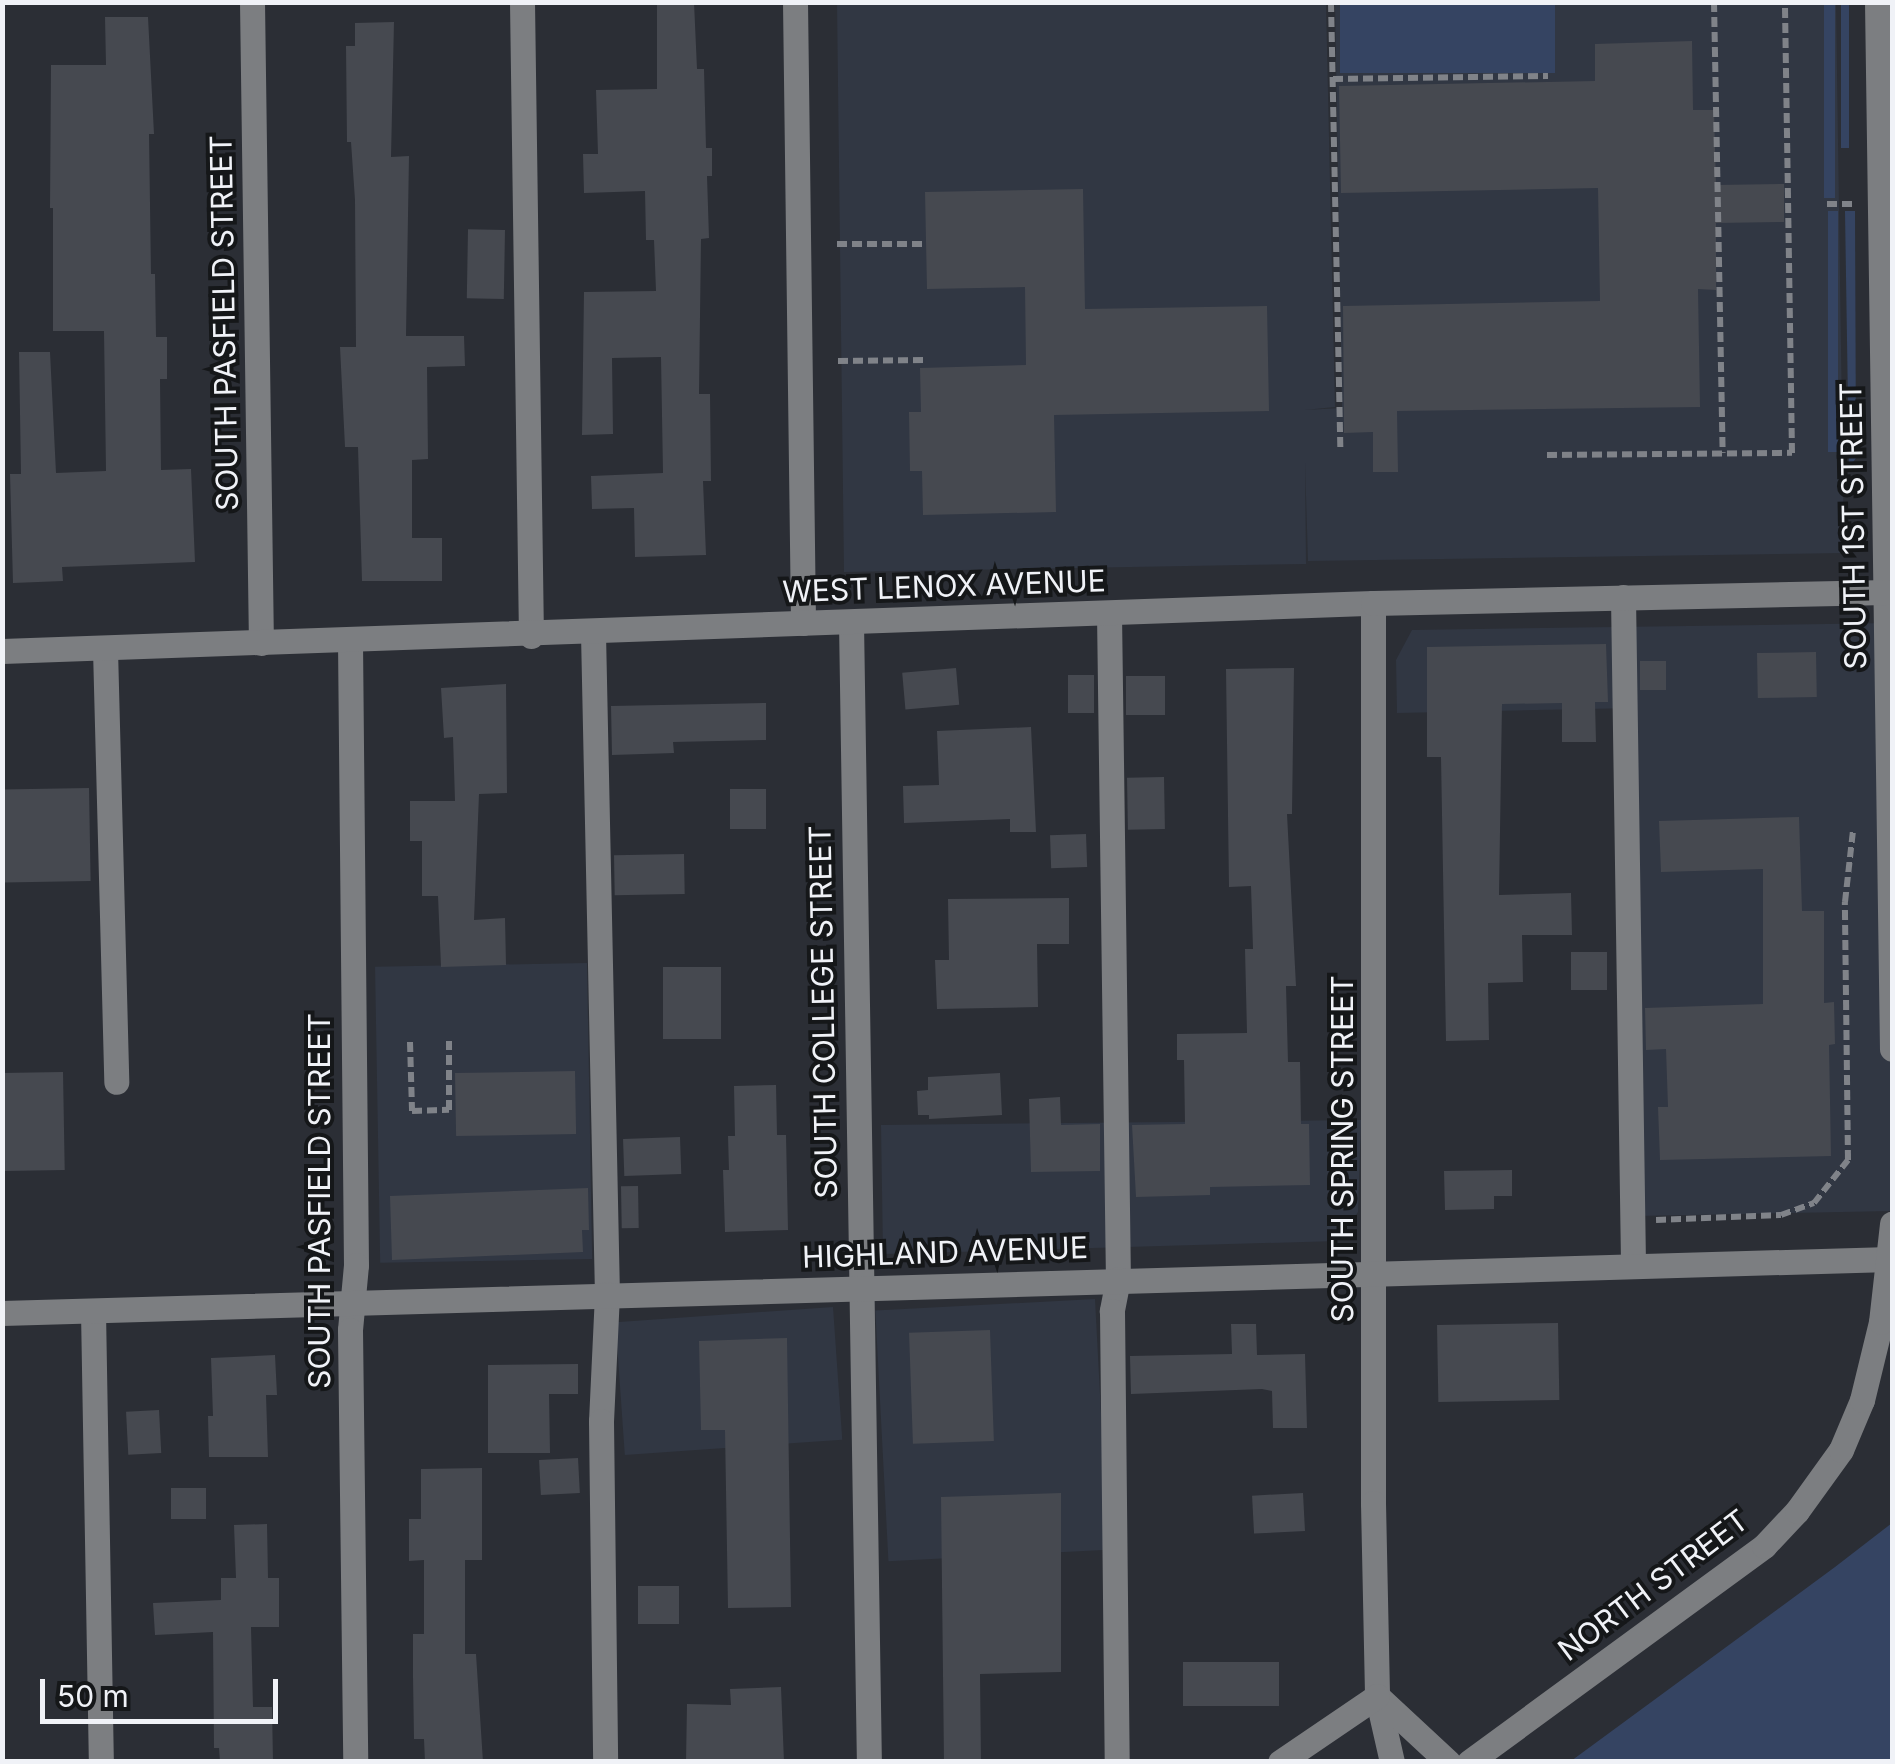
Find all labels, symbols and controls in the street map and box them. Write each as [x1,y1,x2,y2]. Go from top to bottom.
street label: SOUTH PASFIELD STREET [203,135,245,511]
street label: SOUTH 1ST STREET [1832,382,1874,670]
street label: WEST LENOX AVENUE [782,562,1106,610]
street label: SOUTH COLLEGE STREET [802,825,844,1199]
street label: SOUTH SPRING STREET [1324,975,1360,1323]
street label: SOUTH PASFIELD STREET [301,1013,337,1389]
street label: HIGHLAND AVENUE [802,1229,1088,1275]
street label: NORTH STREET [1551,1502,1755,1668]
scale bar [45,1659,282,1721]
text: 50 m [57,1678,129,1714]

